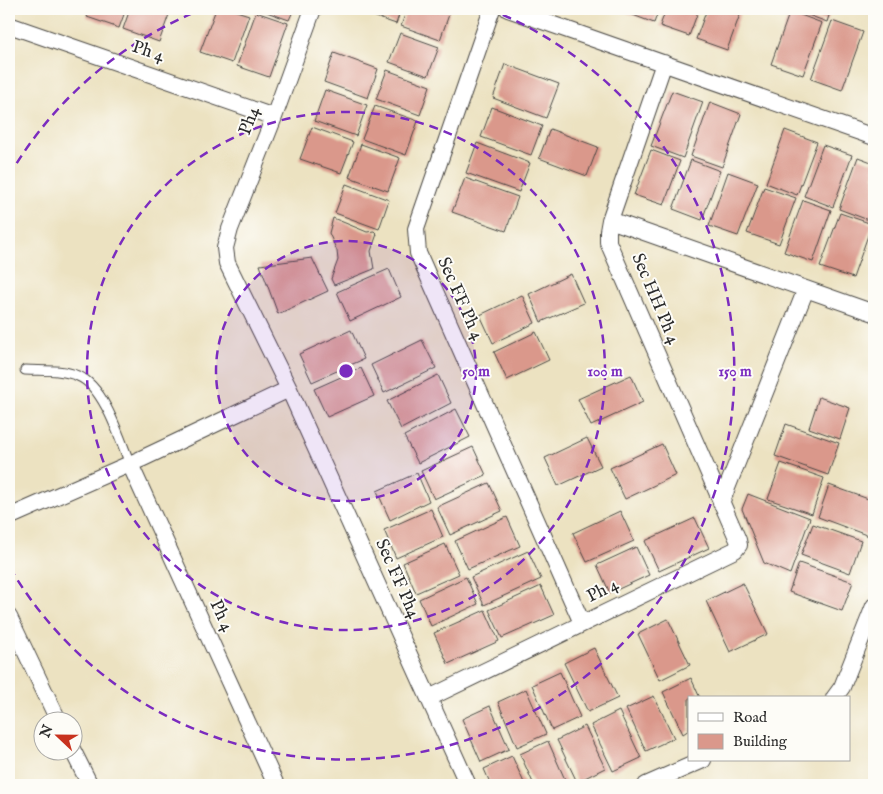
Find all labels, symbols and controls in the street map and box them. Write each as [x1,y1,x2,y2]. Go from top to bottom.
street label: Ph 4 [129,36,167,68]
street label: Ph4 [234,103,266,139]
street label: Sec HH Ph 4 [626,250,685,348]
street label: Sec FF Ph 4 [431,254,489,344]
centre of rings [337,362,355,380]
text: 50 m [462,362,490,381]
text: 100 m [587,362,623,381]
text: 150 m [718,362,752,381]
street label: Sec FF Ph4 [369,536,425,623]
street label: Ph 4 [583,573,623,609]
street label: Ph 4 [204,596,238,636]
legend [688,696,850,762]
text: Road [733,708,768,727]
north arrow [32,712,82,762]
text: N [36,723,57,741]
text: Building [733,732,788,751]

